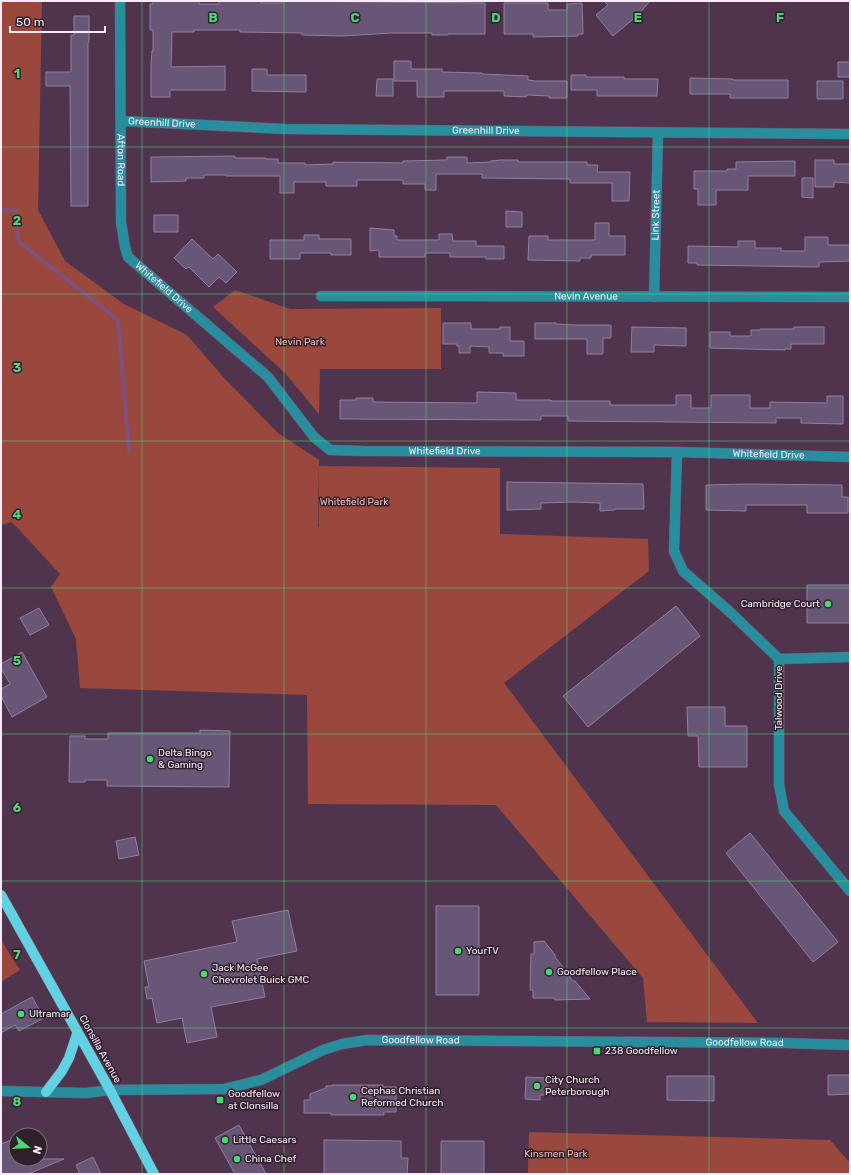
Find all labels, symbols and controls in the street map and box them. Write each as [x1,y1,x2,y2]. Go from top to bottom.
scale bar [10,8,105,34]
text: B [208,10,218,25]
text: C [350,10,360,25]
text: D [491,10,501,25]
text: E [634,10,642,25]
text: F [776,10,784,25]
text: 50 m [16,15,44,29]
text: 1 [14,66,20,81]
street label: Greenhill Drive [128,115,196,131]
street label: Greenhill Drive [452,124,520,137]
street label: Afton Road [115,134,127,186]
street label: Link Street [649,190,663,240]
text: 2 [13,213,21,228]
street label: Whitefield Drive [133,260,195,316]
street label: Nevin Avenue [554,290,618,303]
park label: Nevin Park [275,336,326,348]
text: 3 [13,360,22,375]
street label: Whitefield Drive [409,445,481,457]
street label: Whitefield Drive [732,448,805,462]
park label: Whitefield Park [320,496,389,508]
text: 4 [13,507,22,522]
place label: Cambridge Court [741,598,820,610]
marker: Cambridge Court [823,599,833,609]
text: 5 [13,653,21,668]
street label: Talwood Drive [773,665,785,730]
place label: Delta Bingo & Gaming [158,747,212,771]
marker: Delta Bingo & Gaming [145,754,155,764]
text: 6 [13,800,22,815]
place label: YourTV [466,945,499,957]
marker: YourTV [453,946,463,956]
text: 7 [13,947,21,962]
place label: Jack McGee Chevrolet Buick GMC [212,962,309,986]
place label: Goodfellow Place [557,966,637,978]
marker: Goodfellow Place [544,967,554,977]
marker: Jack McGee Chevrolet Buick GMC [199,969,209,979]
place label: Ultramar [29,1008,70,1020]
marker: Ultramar [16,1009,26,1019]
street label: Clonsilla Avenue [76,1013,124,1085]
street label: Goodfellow Road [381,1034,460,1047]
street label: Goodfellow Road [705,1036,784,1049]
place label: 238 Goodfellow [605,1045,678,1057]
marker: 238 Goodfellow [592,1046,602,1056]
place label: City Church Peterborough [545,1074,609,1098]
marker: City Church Peterborough [532,1081,542,1091]
place label: Cephas Christian Reformed Church [361,1085,443,1109]
place label: Goodfellow at Clonsilla [228,1088,280,1112]
marker: Cephas Christian Reformed Church [348,1092,358,1102]
text: 8 [13,1094,22,1109]
marker: Goodfellow at Clonsilla [215,1095,225,1105]
north arrow [8,1127,48,1167]
place label: Little Caesars [233,1134,297,1146]
marker: Little Caesars [220,1135,230,1145]
text: N [30,1144,44,1156]
park label: Kinsmen Park [524,1148,589,1160]
place label: China Chef [245,1153,297,1165]
marker: China Chef [232,1154,242,1164]

